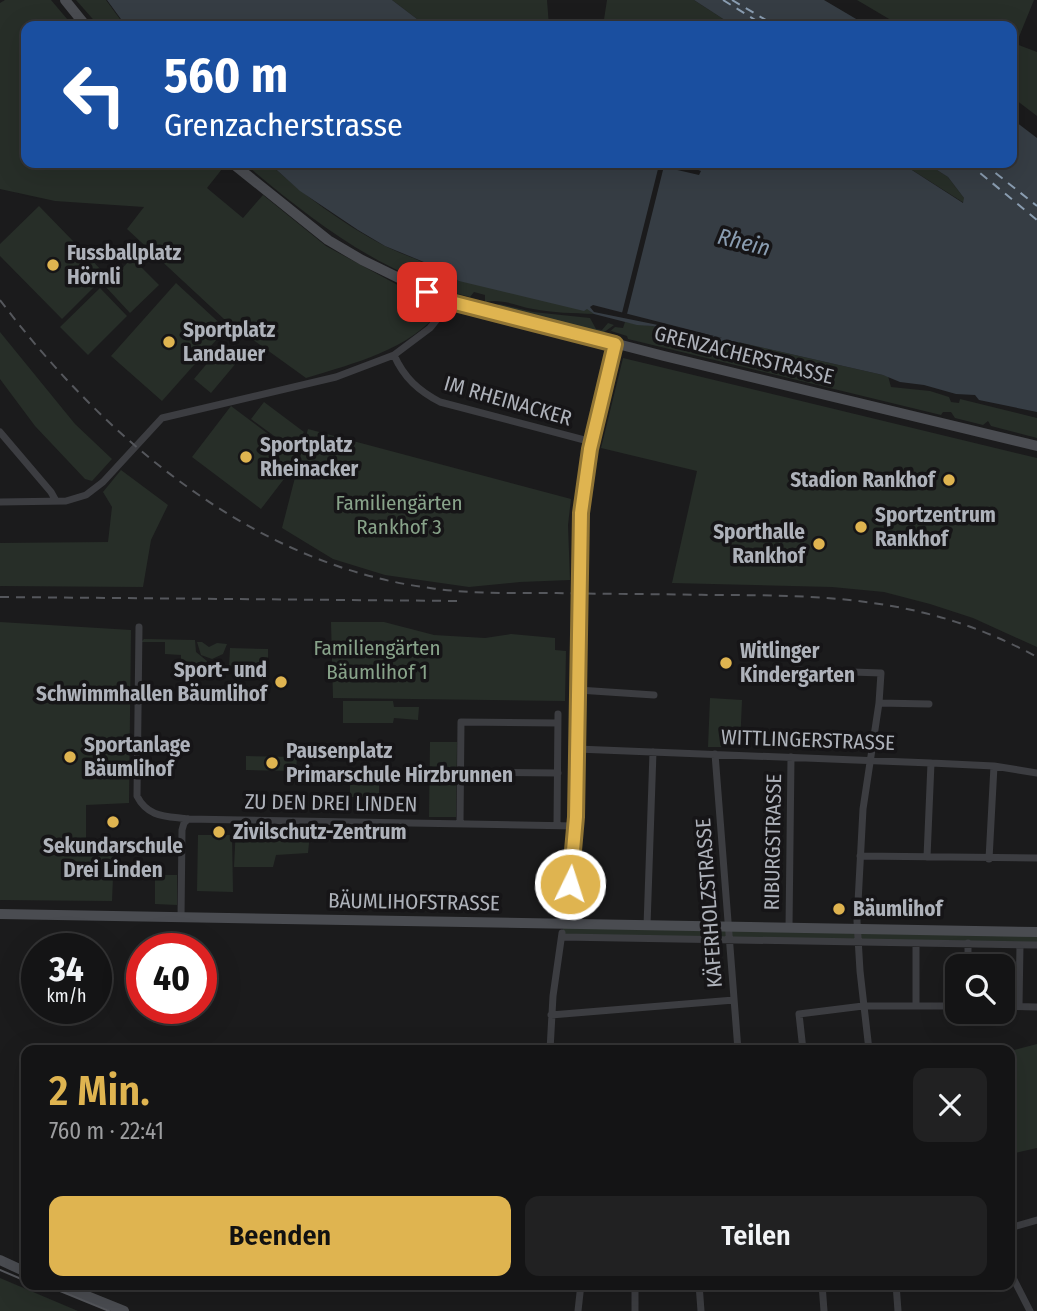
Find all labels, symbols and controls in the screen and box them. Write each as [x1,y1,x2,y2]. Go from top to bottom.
text: 560 m [164,46,288,105]
icon: left [49,49,140,140]
text: Grenzacherstrasse [164,106,403,144]
water label: Rhein [715,222,773,262]
place label: Fussballplatz Hörnli [67,240,181,290]
marker: Fussballplatz Hörnli [45,257,61,273]
pin [397,262,457,322]
icon: arrive [408,273,446,311]
place label: Sportplatz Landauer [183,317,275,367]
street label: GRENZACHERSTRASSE [652,320,837,390]
marker: Sportplatz Landauer [161,334,177,350]
street label: IM RHEINACKER [441,370,575,432]
place label: Sportplatz Rheinacker [260,432,359,482]
marker: Sportplatz Rheinacker [238,449,254,465]
place label: Stadion Rankhof [790,467,937,493]
marker: Stadion Rankhof [941,472,957,488]
park label: Familiengärten Rankhof 3 [335,490,463,540]
place label: Sportzentrum Rankhof [875,502,996,552]
place label: Sporthalle Rankhof [713,519,807,569]
marker: Sportzentrum Rankhof [853,519,869,535]
marker: Sporthalle Rankhof [811,536,827,552]
park label: Familiengärten Bäumlihof 1 [313,635,441,685]
place label: Witlinger Kindergarten [740,638,855,688]
marker: Witlinger Kindergarten [718,655,734,671]
place label: Sport- und Schwimmhallen Bäumlihof [36,657,269,707]
marker: Sport- und Schwimmhallen Bäumlihof [273,674,289,690]
street label: WITTLINGERSTRASSE [721,724,896,756]
place label: Sportanlage Bäumlihof [84,732,191,782]
place label: Pausenplatz Primarschule Hirzbrunnen [286,738,513,788]
marker: Sportanlage Bäumlihof [62,749,78,765]
marker: Pausenplatz Primarschule Hirzbrunnen [264,755,280,771]
street label: RIBURGSTRASSE [759,773,787,911]
street label: ZU DEN DREI LINDEN [244,788,418,818]
marker: Sekundarschule Drei Linden [105,814,121,830]
street label: KÄFERHOLZSTRASSE [690,817,728,989]
place label: Zivilschutz-Zentrum [233,819,406,845]
marker: Zivilschutz-Zentrum [211,824,227,840]
place label: Sekundarschule Drei Linden [43,833,183,883]
position arrow [533,847,607,921]
street label: BÄUMLIHOFSTRASSE [328,888,500,916]
place label: Bäumlihof [853,896,944,922]
marker: Bäumlihof [831,901,847,917]
speed limit sign: 40 [126,933,217,1024]
text: 34 [49,948,84,990]
map controls [945,954,1015,1024]
button: search [945,954,1015,1024]
text: km/h [46,985,87,1007]
text: 2 Min. [49,1066,150,1116]
button: close [913,1068,987,1142]
text: 760 m · 22:41 [49,1117,164,1145]
button: Beenden [49,1196,511,1276]
button: Teilen [525,1196,987,1276]

